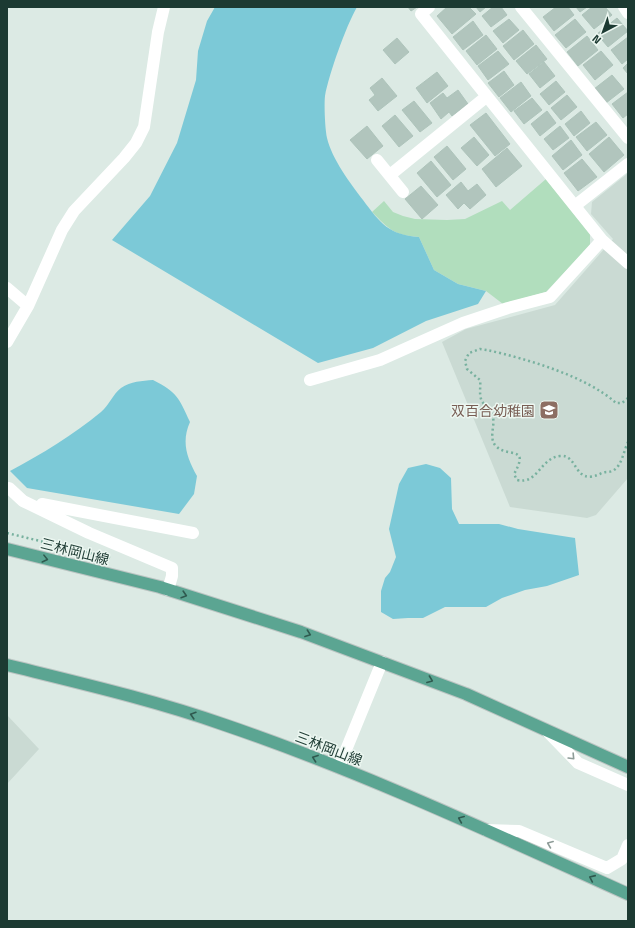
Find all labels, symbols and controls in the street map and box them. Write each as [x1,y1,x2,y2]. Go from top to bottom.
north arrow [583,12,623,52]
text: N [588,31,605,48]
school or university icon: 双百合幼稚園 [538,399,560,421]
place label: 双百合幼稚園 [451,400,535,421]
street label: 三林岡山線 [38,532,112,570]
one-way arrow [42,554,48,562]
one-way arrow [180,590,187,599]
one-way arrow [304,630,311,638]
one-way arrow [426,676,433,684]
one-way arrow [189,711,196,720]
street label: 三林岡山線 [293,726,365,770]
one-way arrow [568,752,575,760]
one-way arrow [312,754,319,762]
one-way arrow [457,816,465,824]
one-way arrow [546,841,554,849]
one-way arrow [589,874,596,882]

